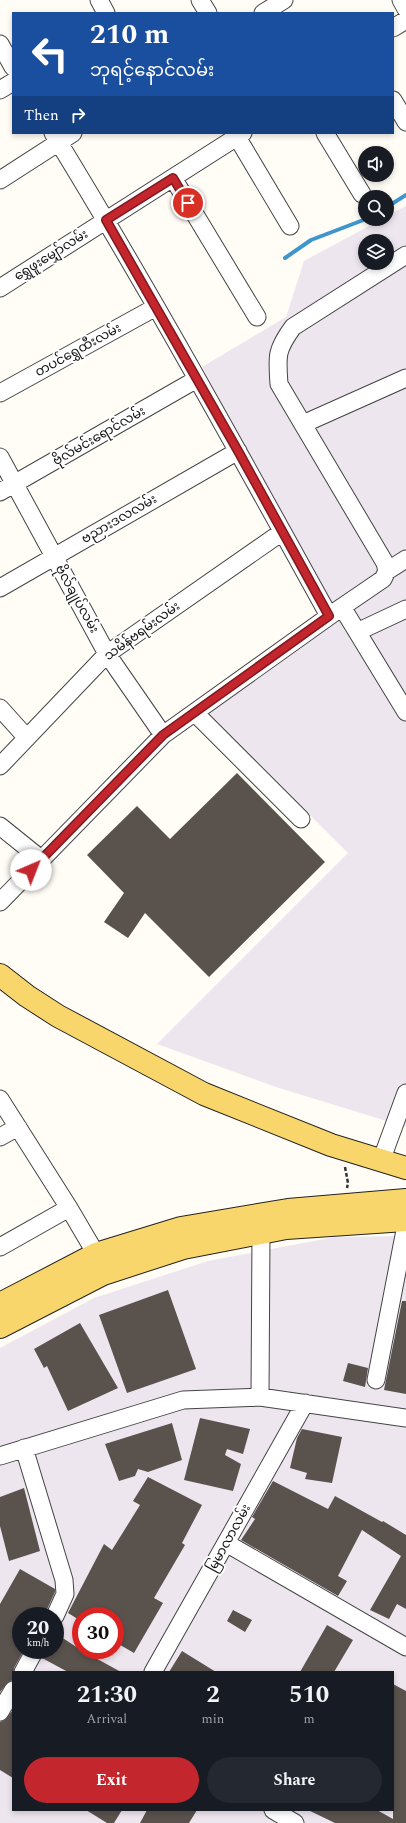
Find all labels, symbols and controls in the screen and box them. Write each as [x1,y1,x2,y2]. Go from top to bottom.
text: 210 m [90,13,169,56]
icon: left [24,28,76,80]
text: ဘုရင့်နောင်လမ်း [90,57,214,84]
text: Then [24,104,59,127]
icon: right [67,104,89,126]
map controls [358,146,394,270]
button: sound [358,146,394,182]
pin [171,186,205,220]
button: search [358,190,394,226]
icon: arrive [177,192,199,214]
street label: ရွှေဖူးမျှော်လမ်း [10,224,92,286]
button: layers [358,234,394,270]
street label: တပင်ရွှေထီးလမ်း [31,318,125,382]
street label: ဗိုလ်မင်းရောင်လမ်း [49,401,149,471]
street label: ဗညားဒလလမ်း [77,489,161,549]
street label: ဗိုလ်ချုပ်လမ်း [50,561,104,637]
street label: သမိန်ဗရမ်းလမ်း [100,597,184,665]
position arrow [10.0,849,52.0,891]
street label: မြမာလာလမ်း [202,1500,256,1576]
speed limit sign: 30 [72,1607,124,1659]
text: 20 [27,1613,49,1643]
text: km/h [27,1635,49,1651]
text: 21:30 [77,1677,137,1713]
text: 2 [206,1677,220,1713]
text: 510 [289,1677,329,1713]
text: Arrival [87,1709,127,1729]
text: min [202,1709,224,1729]
text: m [304,1709,315,1729]
button: Exit [24,1757,199,1803]
button: Share [207,1757,382,1803]

